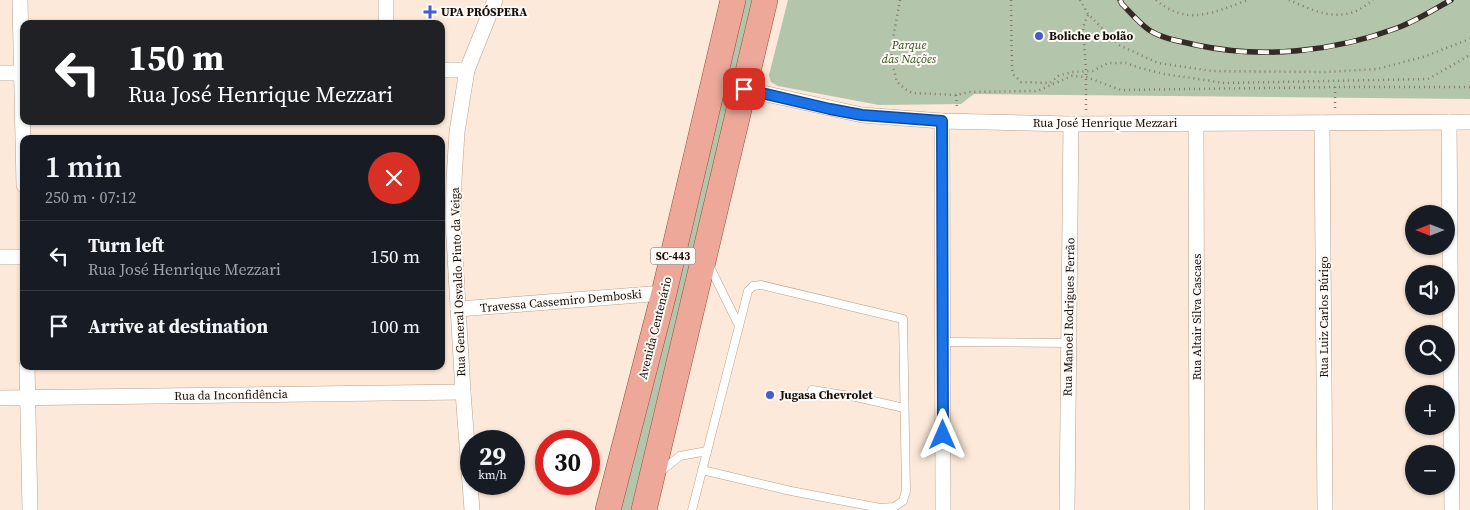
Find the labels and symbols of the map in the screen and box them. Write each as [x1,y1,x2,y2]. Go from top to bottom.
place label: UPA PRÓSPERA [441,4,527,20]
marker: UPA PRÓSPERA [423,5,437,19]
place label: Boliche e bolão [1049,28,1133,44]
marker: Boliche e bolão [1033,30,1045,42]
park label: Parque das Nações [882,37,937,67]
pin [723,68,765,110]
street label: Rua José Henrique Mezzari [1033,115,1178,131]
street label: Rua General Osvaldo Pinto da Veiga [447,186,469,377]
north arrow [1405,205,1455,255]
street label: Rua Manoel Rodrigues Ferrão [1060,237,1078,396]
road number: SC-443 [650,248,696,264]
street label: Rua Altair Silva Cascaes [1189,254,1205,380]
street label: Rua Luiz Carlos Búrigo [1316,256,1332,378]
street label: Avenida Centenário [635,275,676,381]
street label: Travessa Cassemiro Demboski [480,286,643,316]
street label: Rua da Inconfidência [174,386,289,404]
place label: Jugasa Chevrolet [779,387,873,403]
marker: Jugasa Chevrolet [764,389,776,401]
position arrow [916,408,968,460]
speed limit sign: 30 [535,430,600,495]

